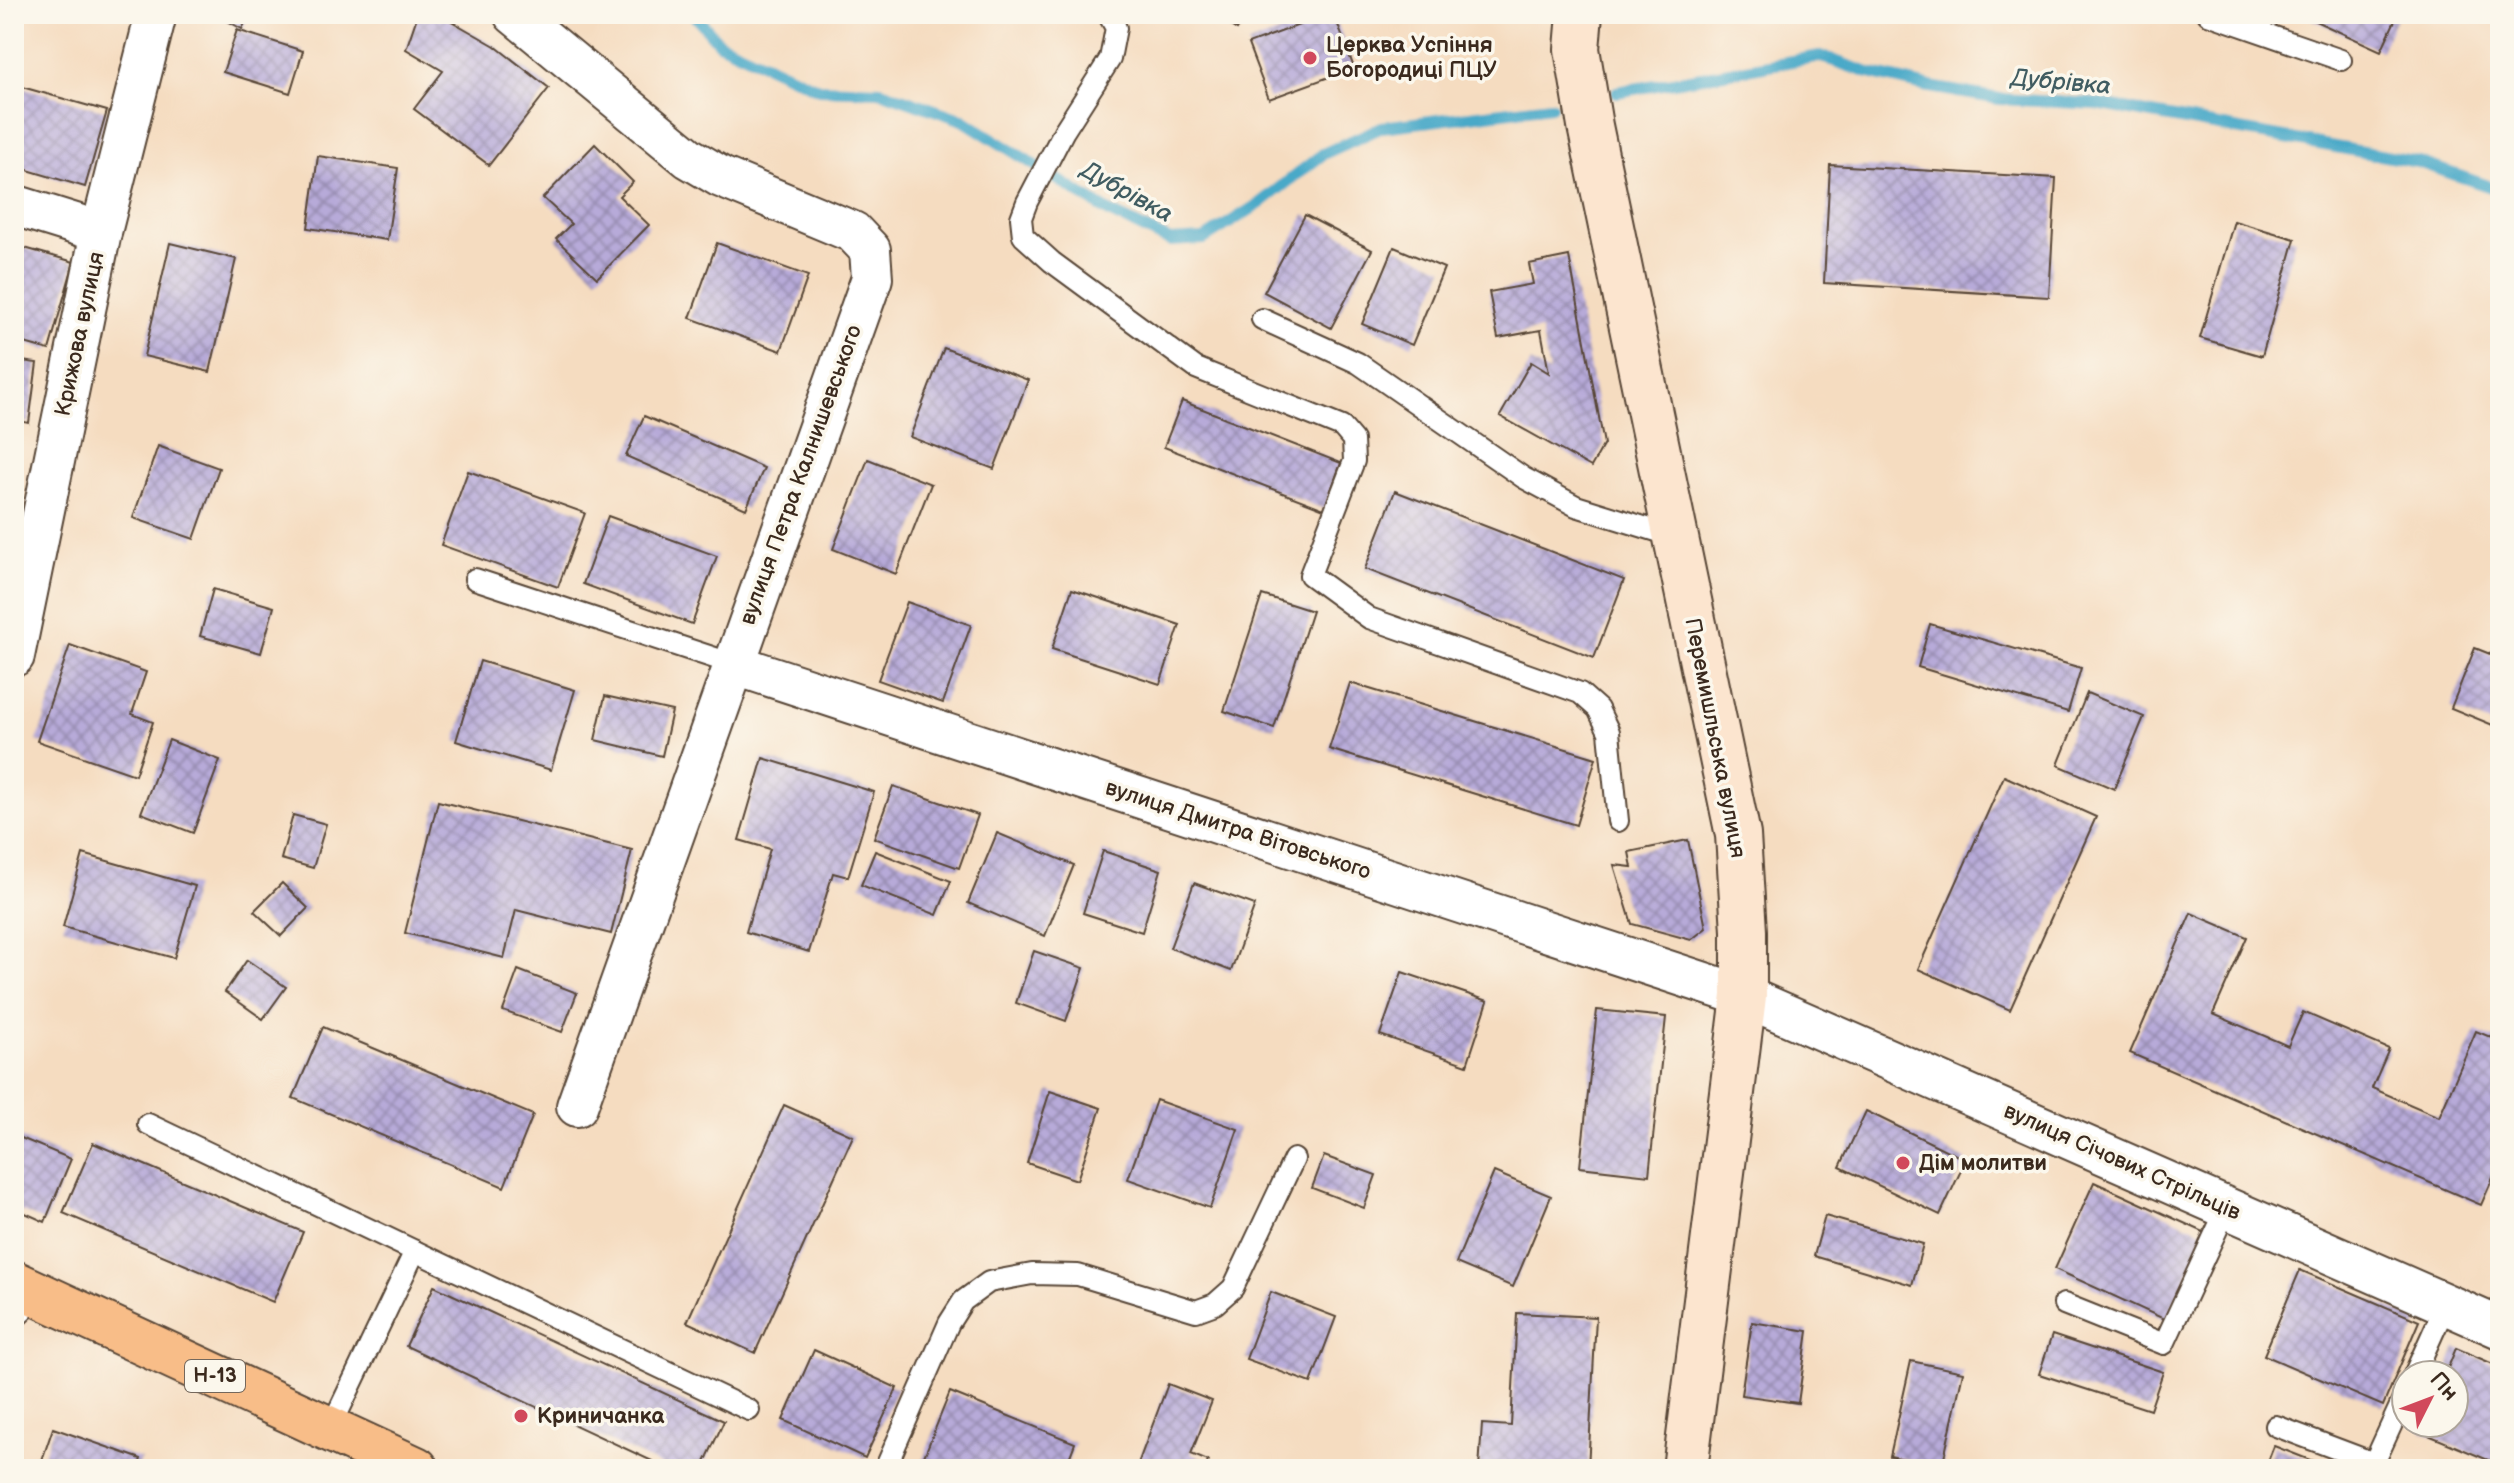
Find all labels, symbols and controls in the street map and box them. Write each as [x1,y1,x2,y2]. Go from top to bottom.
place label: Церква Успіння Богородиці ПЦУ [1326,32,1497,84]
marker: Церква Успіння Богородиці ПЦУ [1301,49,1319,67]
water label: Дубрівка [2008,63,2112,101]
water label: Дубрівка [1074,154,1178,229]
street label: Крижова вулиця [49,249,111,419]
street label: вулиця Петра Калнишевського [734,321,868,629]
street label: Перемишльська вулиця [1678,616,1752,860]
street label: вулиця Дмитра Вітовського [1102,774,1374,886]
street label: вулиця Січових Стрільців [1999,1097,2245,1227]
place label: Дім молитви [1919,1150,2047,1177]
marker: Дім молитви [1894,1154,1912,1172]
north arrow [2390,1359,2470,1439]
road number: Н-13 [185,1360,245,1392]
text: Пн [2424,1367,2464,1407]
place label: Криничанка [537,1403,664,1430]
marker: Криничанка [512,1407,530,1425]

